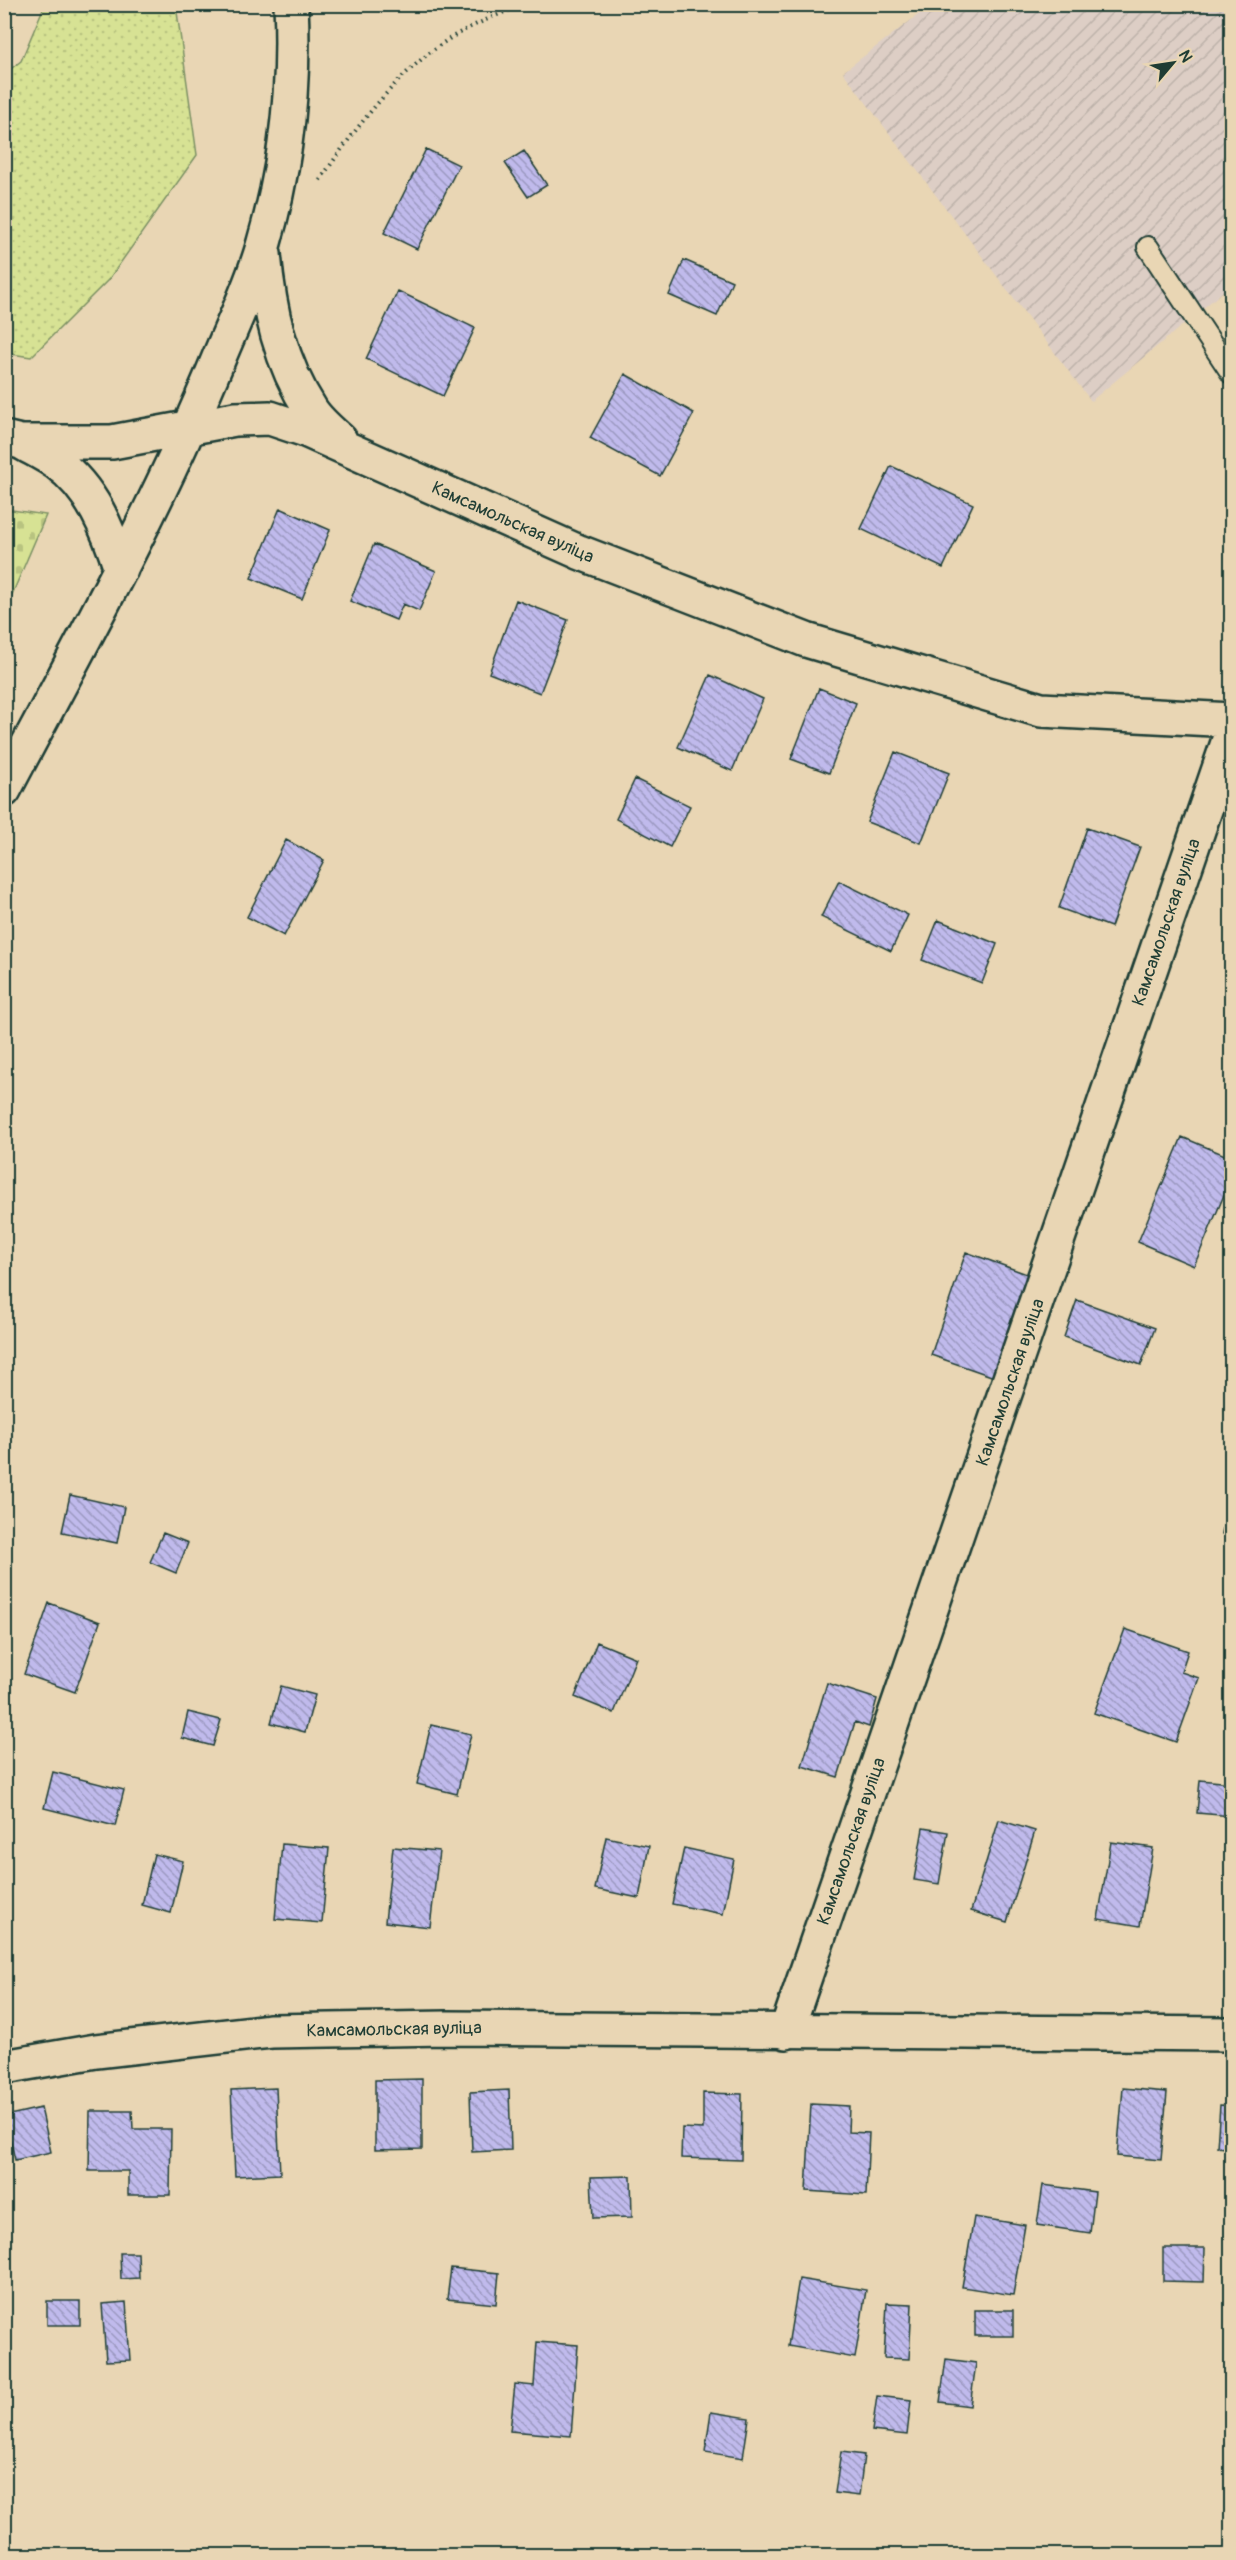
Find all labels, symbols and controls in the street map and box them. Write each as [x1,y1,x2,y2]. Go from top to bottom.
north arrow [1143,33,1203,93]
text: N [1174,47,1197,66]
street label: Камсамольская вуліца [428,476,598,569]
street label: Камсамольская вуліца [1127,835,1206,1009]
street label: Камсамольская вуліца [971,1295,1050,1469]
street label: Камсамольская вуліца [812,1754,891,1928]
street label: Камсамольская вуліца [306,2016,482,2043]

